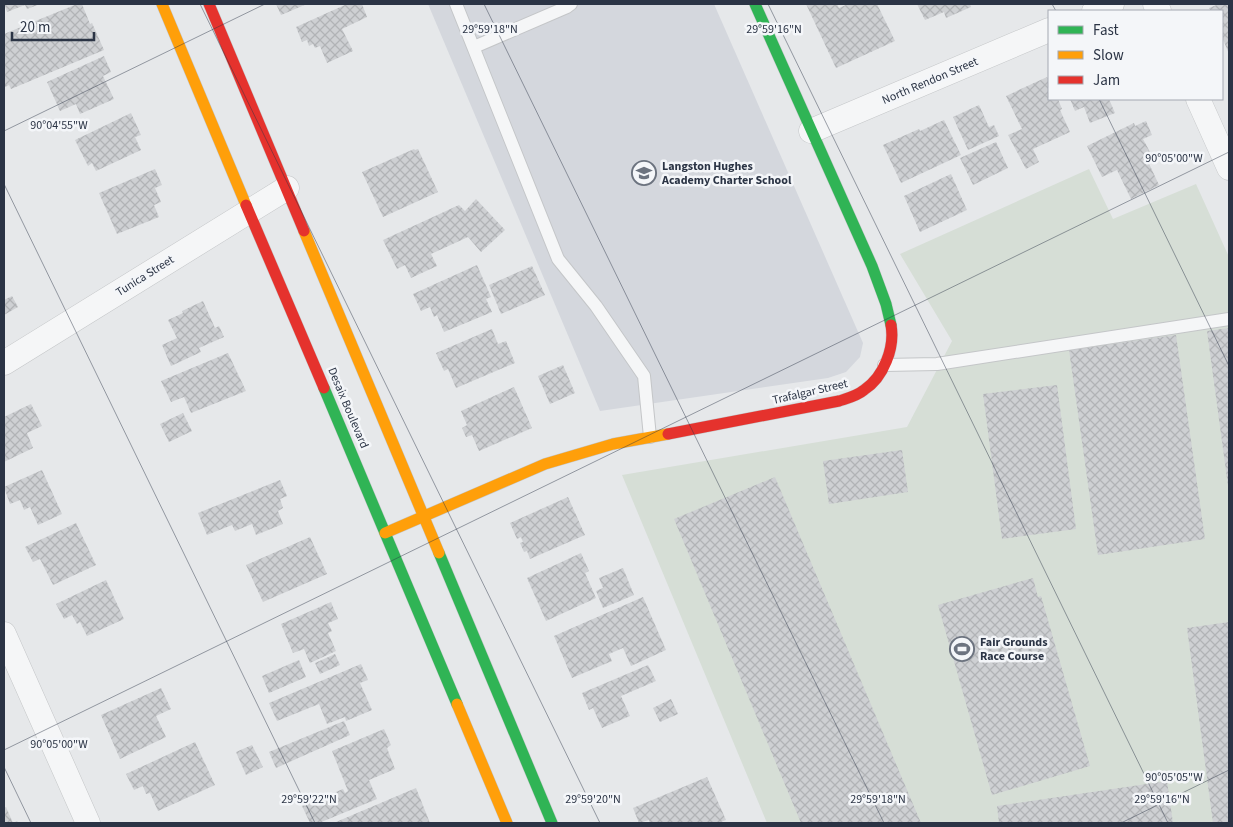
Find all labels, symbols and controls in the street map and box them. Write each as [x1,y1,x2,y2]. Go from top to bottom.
scale bar [12,10,95,42]
legend [1048,10,1223,100]
text: 20 m [20,17,50,38]
text: Fast [1093,20,1119,41]
text: 29°59'18"N [462,21,518,38]
text: 29°59'16"N [746,21,802,38]
text: Slow [1093,45,1124,66]
street label: North Rendon Street [879,53,981,109]
text: Jam [1093,70,1120,91]
text: 90°04'55"W [30,117,88,134]
text: 90°05'00"W [1145,150,1203,167]
place label: Langston Hughes Academy Charter School [661,158,792,189]
school or university icon: Langston Hughes Academy Charter School [631,160,657,186]
street label: Tunica Street [113,251,177,301]
street label: Desaix Boulevard [323,365,373,451]
street label: Trafalgar Street [771,375,849,409]
place label: Fair Grounds Race Course [980,634,1048,665]
sports icon: Fair Grounds Race Course [949,636,975,662]
text: 90°05'00"W [30,736,88,753]
text: 90°05'05"W [1145,769,1203,786]
text: 29°59'22"N [281,791,337,808]
text: 29°59'20"N [565,791,621,808]
text: 29°59'18"N [850,791,906,808]
text: 29°59'16"N [1134,791,1190,808]

